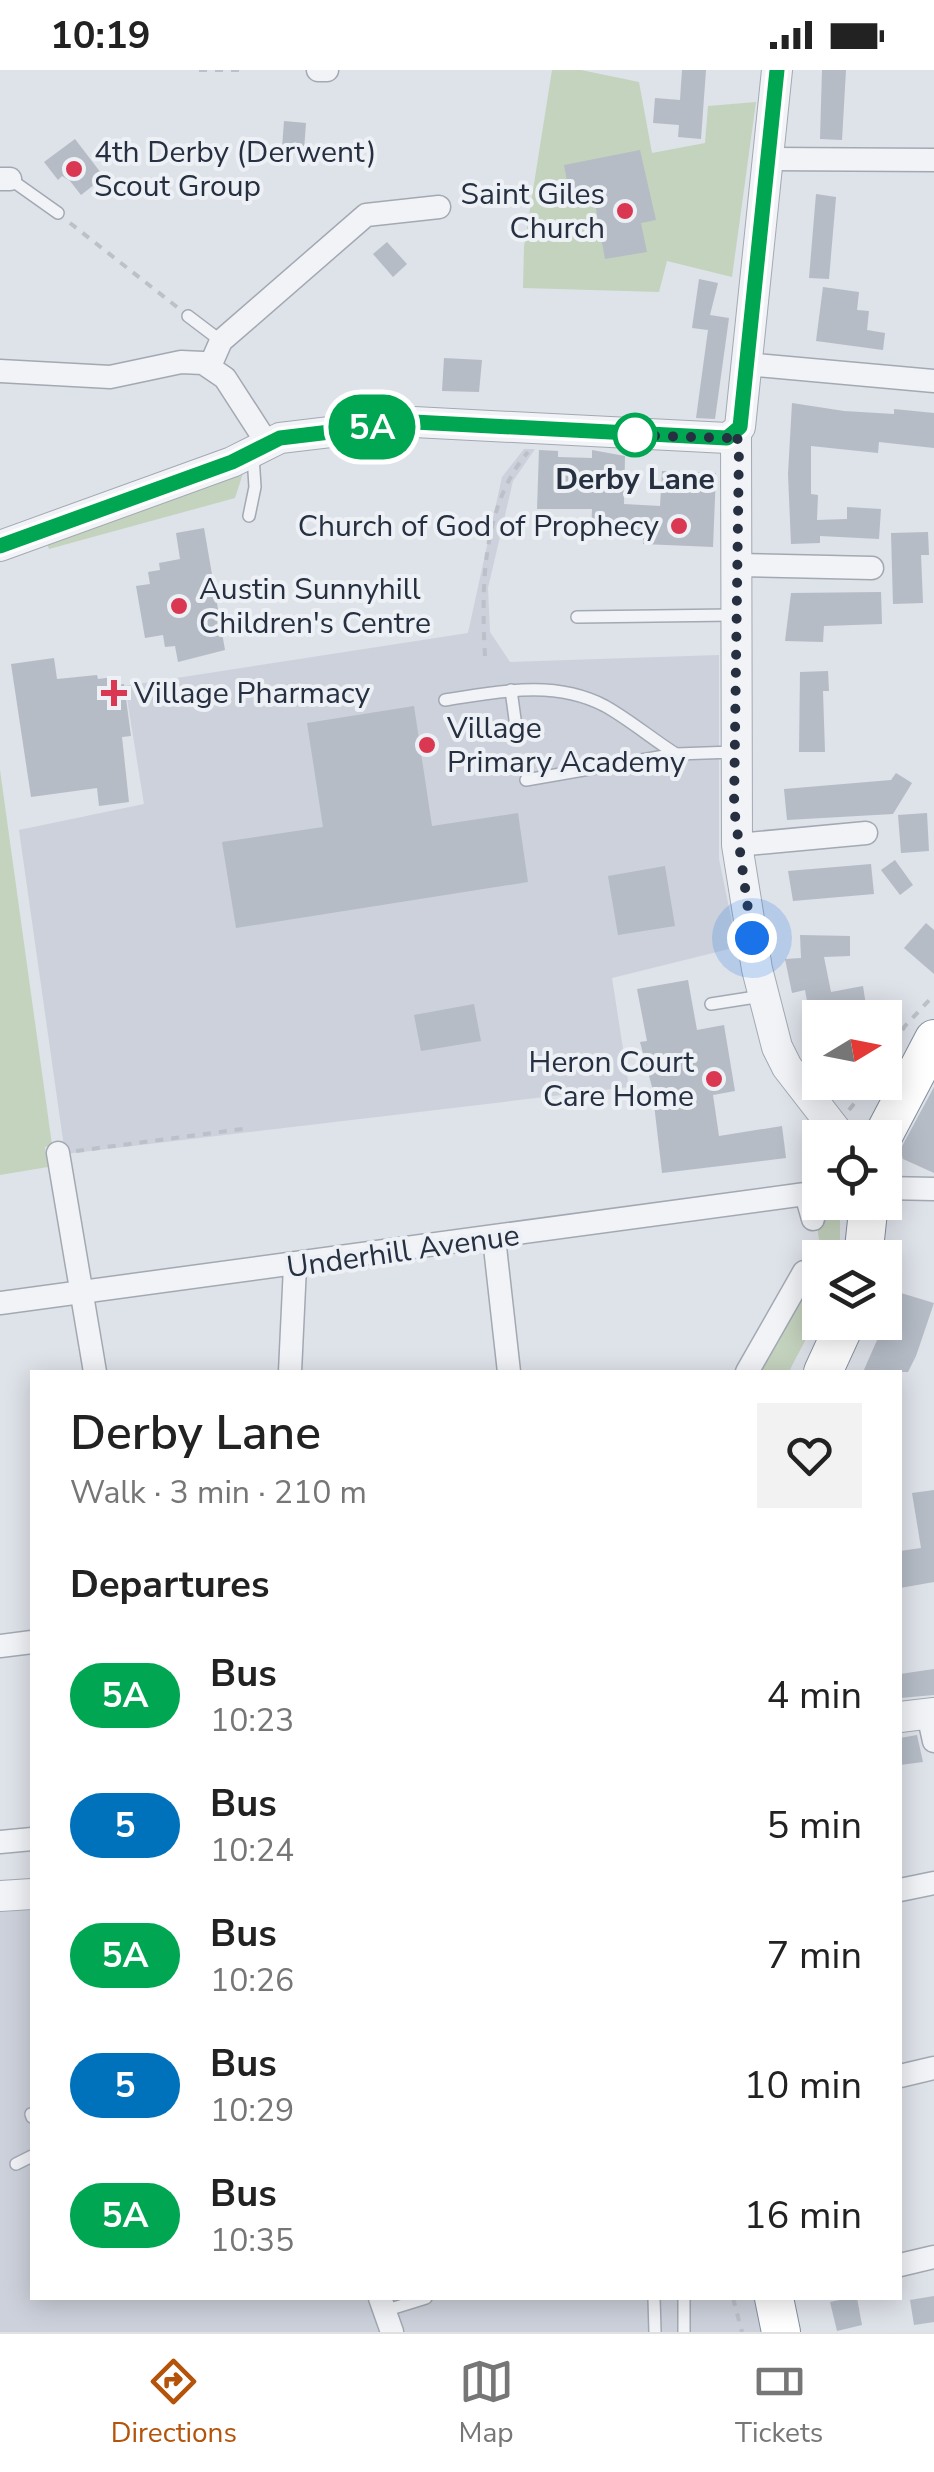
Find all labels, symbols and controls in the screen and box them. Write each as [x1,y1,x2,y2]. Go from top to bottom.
text: 10:19 [50,10,151,61]
place label: 4th Derby (Derwent) Scout Group [94,132,376,207]
marker: 4th Derby (Derwent) Scout Group [63,158,85,180]
place label: Saint Giles Church [461,174,605,249]
marker: Saint Giles Church [614,200,636,222]
line badge: 5A [327,394,417,460]
text: 5A [348,404,396,451]
marker: Derby Lane [614,414,656,456]
place label: Derby Lane [555,459,715,500]
place label: Church of God of Prophecy [298,506,660,547]
marker: Church of God of Prophecy [668,515,690,537]
place label: Austin Sunnyhill Children's Centre [199,569,431,644]
marker: Austin Sunnyhill Children's Centre [168,595,190,617]
place label: Village Pharmacy [133,673,371,714]
marker: Village Pharmacy [103,682,125,704]
place label: Village Primary Academy [446,708,686,783]
marker: Village Primary Academy [416,734,438,756]
your location [727,913,777,963]
north arrow [802,1000,902,1100]
map controls [802,1000,902,1340]
place label: Heron Court Care Home [529,1042,694,1117]
marker: Heron Court Care Home [703,1068,725,1090]
button: locate [802,1120,902,1220]
street label: Underhill Avenue [284,1215,522,1288]
button: layers [802,1240,902,1340]
text: Derby Lane [70,1400,321,1466]
button: heart [757,1403,862,1508]
text: Walk · 3 min · 210 m [70,1471,367,1514]
text: Departures [70,1559,269,1610]
text: Bus [210,1648,277,1699]
text: 4 min [767,1670,862,1721]
text: 5A [101,1672,149,1719]
text: 10:23 [210,1699,294,1742]
text: Bus [210,1778,277,1829]
text: 5 min [767,1800,862,1851]
text: 5 [114,1802,136,1849]
text: 10:24 [210,1829,294,1872]
text: Bus [210,1908,277,1959]
text: 7 min [767,1930,862,1981]
text: 5A [101,1932,149,1979]
text: 10:26 [210,1959,294,2002]
text: Bus [210,2038,277,2089]
text: 10 min [744,2060,862,2111]
text: 5 [114,2062,136,2109]
text: 10:29 [210,2089,294,2132]
text: Bus [210,2168,277,2219]
text: 16 min [744,2190,862,2241]
text: 5A [101,2192,149,2239]
text: 10:35 [210,2219,294,2262]
tab: Directions [111,2354,237,2452]
tab: Map [458,2354,514,2452]
tab: Tickets [735,2354,823,2452]

